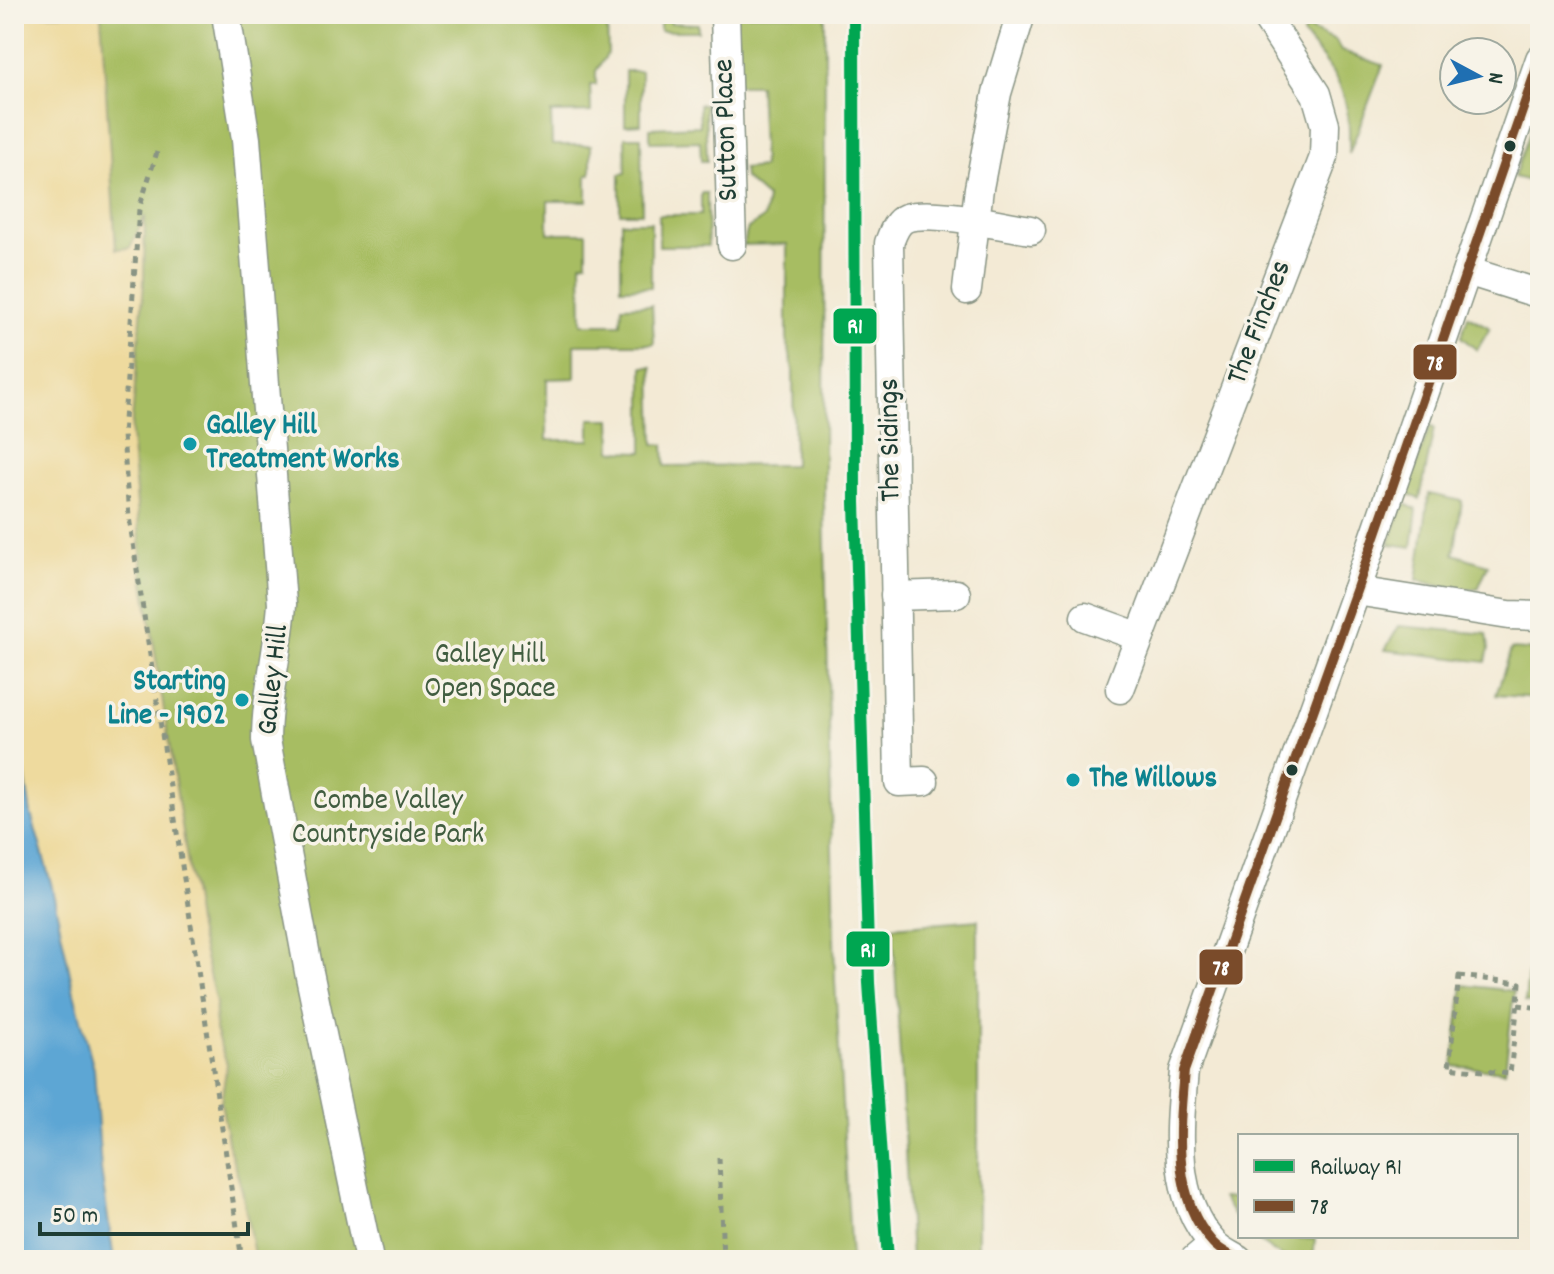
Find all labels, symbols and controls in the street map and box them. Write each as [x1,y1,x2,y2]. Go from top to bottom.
north arrow [1438,36,1518,116]
street label: Sutton Place [704,58,752,202]
text: N [1478,71,1510,85]
unlabelled marker [1502,138,1518,154]
street label: The Finches [1218,255,1304,391]
line badge: R1 [832,307,878,345]
text: R1 [847,313,863,344]
line badge: 78 [1412,343,1458,381]
text: 78 [1426,350,1444,381]
street label: The Sidings [869,378,915,502]
place label: Galley Hill Treatment Works [206,406,400,483]
marker: Galley Hill Treatment Works [181,435,199,453]
street label: Galley Hill [248,623,302,737]
park label: Galley Hill Open Space [424,635,556,712]
place label: Starting Line - 1902 [107,662,226,739]
marker: Starting Line - 1902 [233,691,251,709]
place label: The Willows [1089,759,1217,802]
unlabelled marker [1284,762,1300,778]
marker: The Willows [1064,771,1082,789]
park label: Combe Valley Countryside Park [292,781,484,858]
line badge: R1 [845,930,891,968]
text: R1 [860,937,876,968]
line badge: 78 [1198,948,1244,986]
text: 78 [1212,955,1230,986]
legend [1238,1134,1518,1238]
text: Railway R1 [1310,1152,1402,1186]
scale bar [40,1186,248,1236]
text: 78 [1310,1192,1329,1226]
text: 50 m [52,1200,98,1234]

